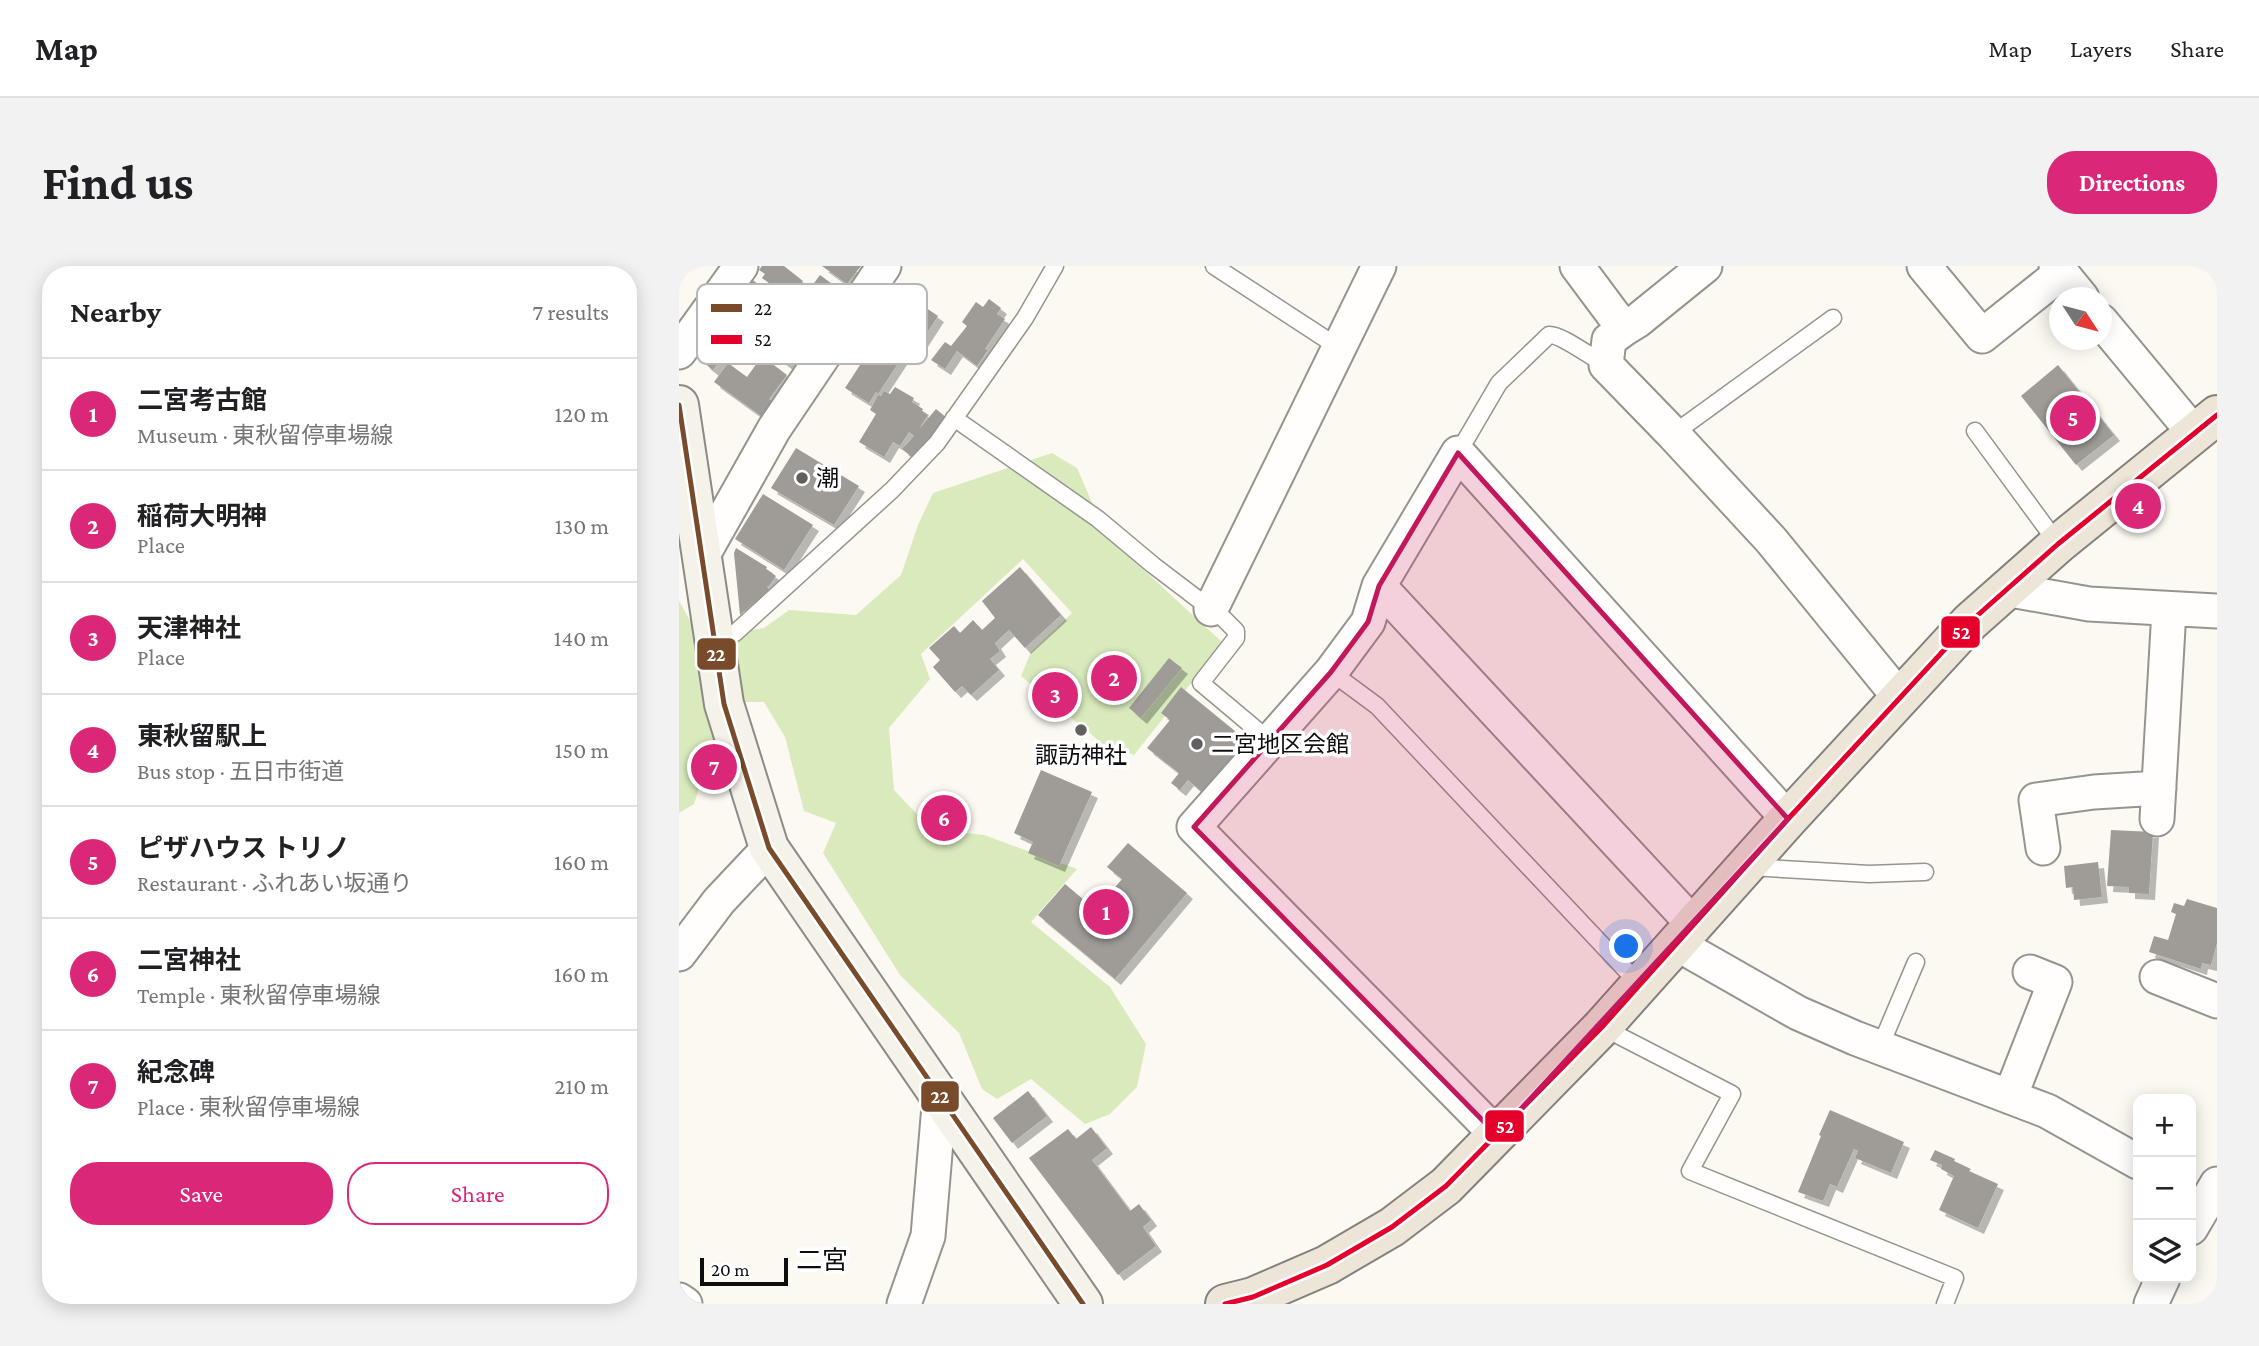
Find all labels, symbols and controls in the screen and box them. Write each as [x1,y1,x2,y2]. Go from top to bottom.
text: Map [35,30,98,67]
text: Map [1988,35,2032,62]
text: Layers [2070,35,2132,62]
text: Share [2170,35,2224,62]
button: Directions [2047,151,2217,214]
text: Find us [42,155,194,210]
legend [697,284,927,364]
north arrow [2049,287,2112,350]
text: Nearby [70,295,161,328]
text: 22 [754,298,772,319]
text: 7 results [533,299,609,325]
text: 52 [754,329,772,350]
text: 二宮考古館 [137,386,267,415]
pin: 5 [2050,392,2096,444]
text: 1 [89,401,97,427]
text: 120 m [555,401,609,427]
text: Museum · 東秋留停車場線 [137,422,393,448]
place label: 潮 [816,465,839,491]
marker: 潮 [794,470,810,486]
pin: 4 [2115,480,2161,532]
text: 稲荷大明神 [137,502,267,531]
text: 2 [87,513,99,539]
text: 130 m [555,513,609,539]
text: Place [137,532,185,558]
text: 天津神社 [137,614,241,643]
line badge: 52 [1940,615,1981,649]
text: 52 [1952,622,1971,643]
text: 3 [87,625,99,651]
text: 140 m [554,625,609,651]
line badge: 22 [696,637,737,671]
text: Place [137,644,185,670]
text: 22 [706,644,726,665]
pin: 2 [1091,652,1137,704]
pin: 3 [1032,669,1078,721]
text: 東秋留駅上 [137,722,267,751]
marker: 諏訪神社 [1073,722,1089,738]
place label: 二宮地区会館 [1211,731,1349,757]
marker: 二宮地区会館 [1189,736,1205,752]
text: 4 [87,737,99,763]
text: 150 m [555,737,609,763]
pin: 7 [691,741,737,793]
place label: 諏訪神社 [1035,742,1127,768]
text: Bus stop · 五日市街道 [137,758,344,784]
pin: 6 [921,792,967,844]
text: ピザハウス トリノ [137,834,350,863]
text: 5 [87,849,99,875]
text: 160 m [554,849,609,875]
text: Restaurant · ふれあい坂通り [137,870,412,896]
pin: 1 [1083,886,1129,938]
your location [1609,929,1643,963]
text: 二宮神社 [137,946,241,975]
text: 6 [87,961,99,987]
text: 160 m [554,961,609,987]
text: Temple · 東秋留停車場線 [137,982,381,1008]
text: 紀念碑 [137,1058,215,1087]
text: 7 [87,1073,99,1099]
text: 210 m [555,1073,609,1099]
line badge: 22 [920,1080,960,1113]
text: 22 [930,1086,950,1107]
text: Place · 東秋留停車場線 [137,1094,360,1120]
map controls [2133,1094,2196,1283]
button: + [2133,1094,2196,1157]
line badge: 52 [1484,1109,1525,1143]
text: 52 [1496,1116,1515,1137]
button: − [2133,1157,2196,1220]
button: Save [70,1162,333,1225]
button: Share [347,1162,609,1225]
button: layers [2133,1220,2196,1283]
district label: 二宮 [796,1246,848,1275]
scale bar [700,1255,787,1287]
text: 20 m [711,1259,750,1280]

